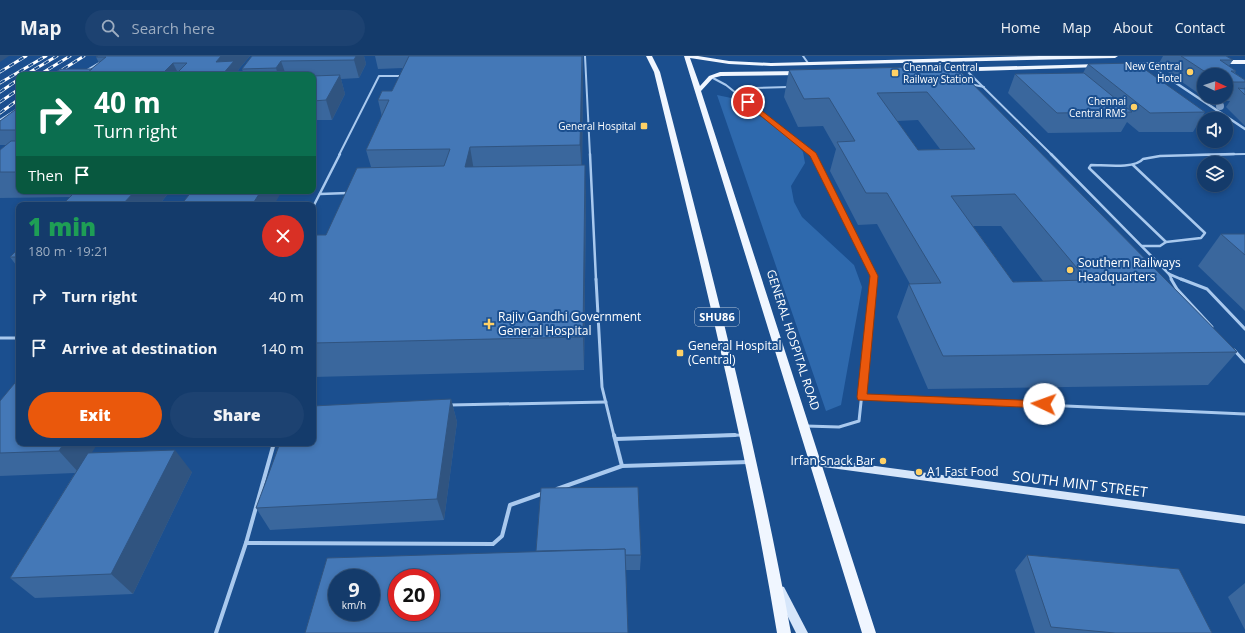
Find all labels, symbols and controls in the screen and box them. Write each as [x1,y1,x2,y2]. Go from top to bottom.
search box [85,10,365,46]
text: Map [20,15,61,41]
icon: search [99,17,121,39]
text: Search here [131,18,215,38]
text: Home [1001,18,1040,37]
text: Map [1062,18,1091,37]
text: About [1113,18,1153,37]
text: Contact [1175,18,1225,37]
place label: New Central Hotel [1125,59,1182,85]
place label: Chennai Central Railway Station [903,60,978,86]
marker: New Central Hotel [1185,67,1195,77]
marker: Chennai Central Railway Station [890,68,900,78]
north arrow [1197,68,1233,104]
map controls [1197,68,1233,192]
text: 40 m [94,83,161,121]
pin [731,85,765,119]
icon: right [28,88,80,140]
icon: arrive [737,91,759,113]
place label: Chennai Central RMS [1069,94,1126,120]
marker: Chennai Central RMS [1129,102,1139,112]
button: sound [1197,112,1233,148]
text: Turn right [94,119,177,143]
place label: General Hospital [558,119,636,133]
marker: General Hospital [639,121,649,131]
button: layers [1197,156,1233,192]
icon: arrive [71,164,93,186]
text: Then [28,165,63,185]
text: 1 min [28,210,96,243]
button: close [262,215,304,257]
text: 180 m · 19:21 [28,242,109,260]
place label: Southern Railways Headquarters [1078,254,1181,285]
marker: Southern Railways Headquarters [1065,265,1075,275]
street label: GENERAL HOSPITAL ROAD [763,267,824,413]
icon: right [28,285,50,307]
text: Turn right [62,286,137,306]
text: 40 m [269,286,304,306]
place label: Rajiv Gandhi Government General Hospital [498,308,641,339]
road number: SHU86 [695,308,739,326]
marker: Rajiv Gandhi Government General Hospital [483,318,495,330]
icon: arrive [28,337,50,359]
place label: General Hospital (Central) [688,337,781,368]
text: Arrive at destination [62,338,217,358]
text: 140 m [260,338,304,358]
marker: General Hospital (Central) [675,348,685,358]
position arrow [1023,383,1065,425]
button: Exit [28,392,162,438]
button: Share [170,392,304,438]
place label: Irfan Snack Bar [790,452,875,469]
marker: Irfan Snack Bar [878,456,888,466]
place label: A1 Fast Food [927,463,999,480]
street label: SOUTH MINT STREET [1011,466,1149,501]
marker: A1 Fast Food [914,467,924,477]
speed limit sign: 20 [388,569,440,621]
text: 9 [348,576,360,603]
text: km/h [342,598,366,612]

